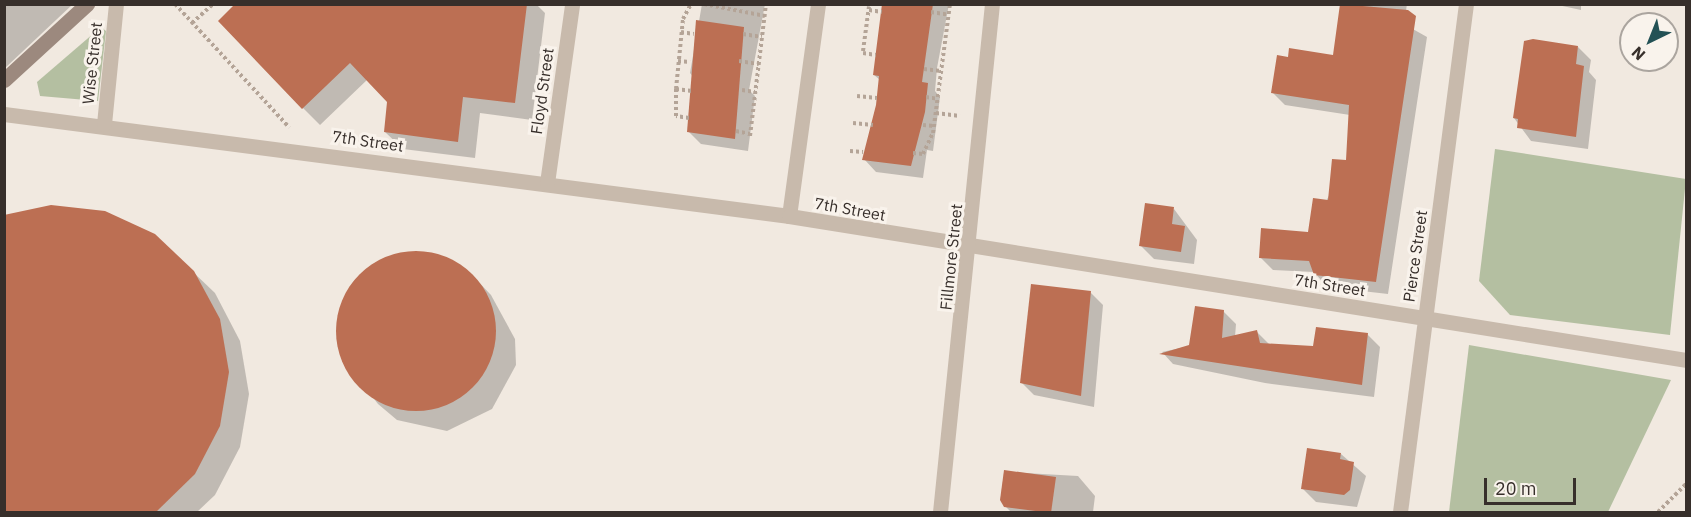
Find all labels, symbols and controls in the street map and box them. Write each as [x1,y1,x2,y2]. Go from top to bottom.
north arrow [1619,12,1679,72]
street label: Wise Street [78,21,106,105]
text: N [1627,42,1649,65]
street label: Floyd Street [526,47,558,135]
street label: 7th Street [331,126,405,156]
street label: 7th Street [813,193,887,225]
street label: Fillmore Street [936,203,966,311]
street label: Pierce Street [1399,209,1431,303]
street label: 7th Street [1293,270,1367,300]
scale bar [1487,466,1578,504]
text: 20 m [1495,477,1537,500]

